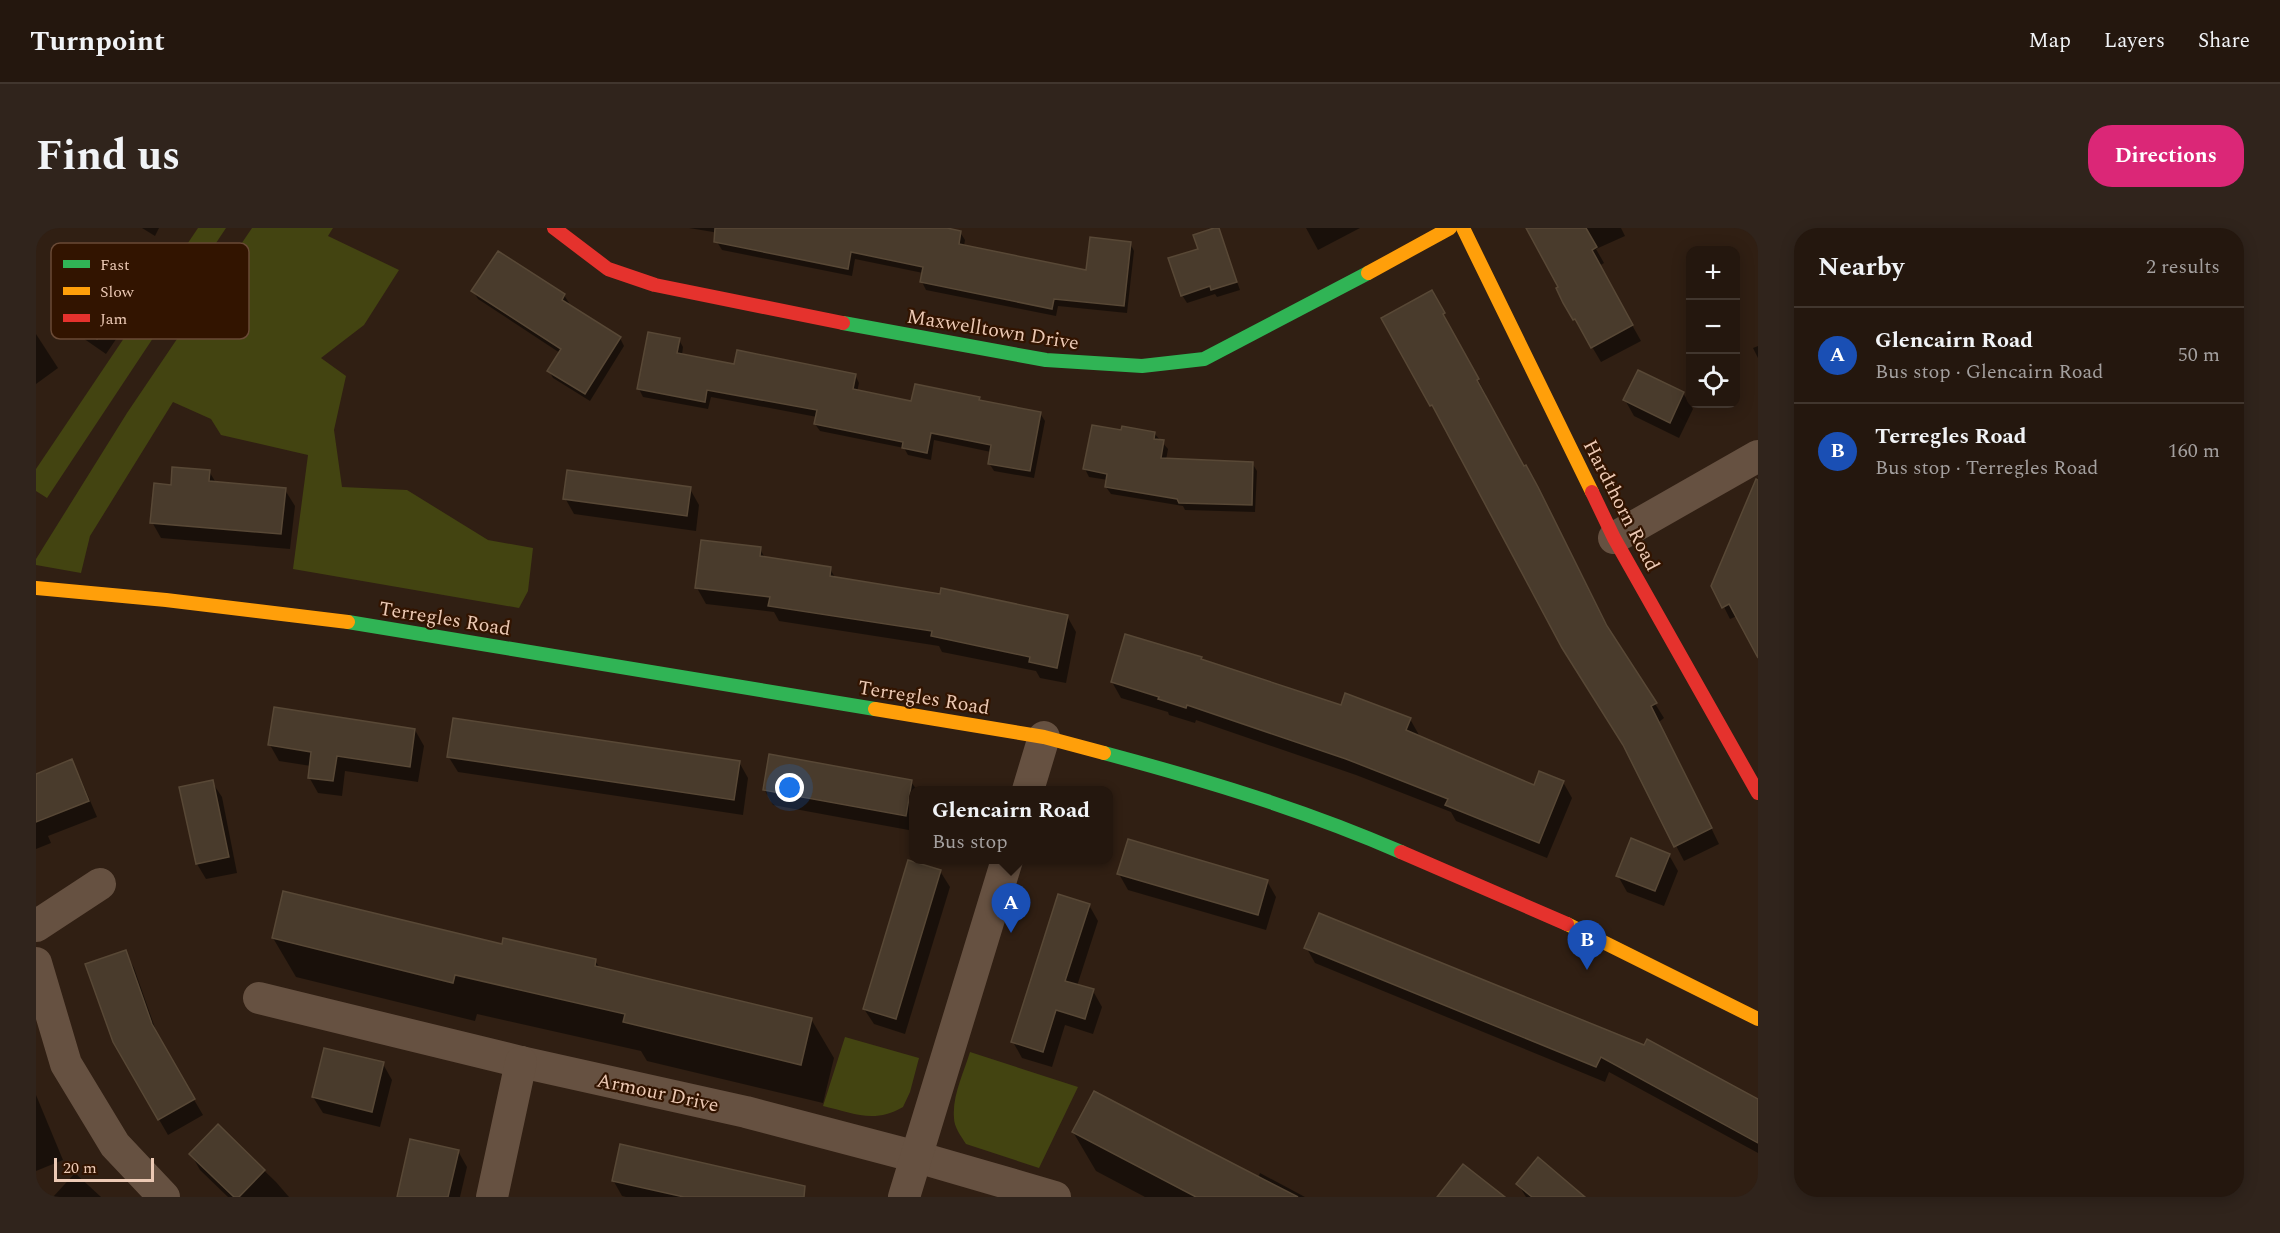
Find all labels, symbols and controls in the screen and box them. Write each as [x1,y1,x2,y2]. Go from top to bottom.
text: Turnpoint [30,20,165,63]
text: Map [2029,25,2071,57]
text: Layers [2104,25,2165,57]
text: Share [2198,25,2250,57]
text: Find us [36,125,180,188]
button: Directions [2088,125,2244,187]
legend [51,243,249,339]
map controls [1686,246,1740,408]
button: + [1686,246,1740,300]
text: Nearby [1818,247,1904,287]
text: 2 results [2146,252,2220,282]
text: Fast [100,253,130,277]
text: Slow [100,280,135,304]
button: − [1686,300,1740,354]
street label: Maxwelltown Drive [905,302,1081,358]
text: Jam [100,307,128,331]
text: Glencairn Road [1875,324,2033,357]
text: A [1830,340,1845,370]
text: 50 m [2178,340,2220,370]
button: locate [1686,354,1740,408]
text: Bus stop · Glencairn Road [1875,357,2104,387]
text: Terregles Road [1875,420,2027,453]
street label: Hardthorn Road [1575,434,1667,577]
text: B [1830,436,1845,466]
text: 160 m [2168,436,2220,466]
text: Bus stop · Terregles Road [1875,453,2098,483]
street label: Terregles Road [377,594,513,644]
street label: Terregles Road [856,673,992,723]
your location [775,773,804,802]
popup [909,786,1113,864]
text: Glencairn Road [932,794,1090,827]
text: Bus stop [932,827,1008,857]
pin: A [992,884,1030,933]
pin: B [1568,920,1606,970]
street label: Armour Drive [594,1065,722,1121]
scale bar [54,1155,154,1182]
text: 20 m [63,1156,97,1180]

